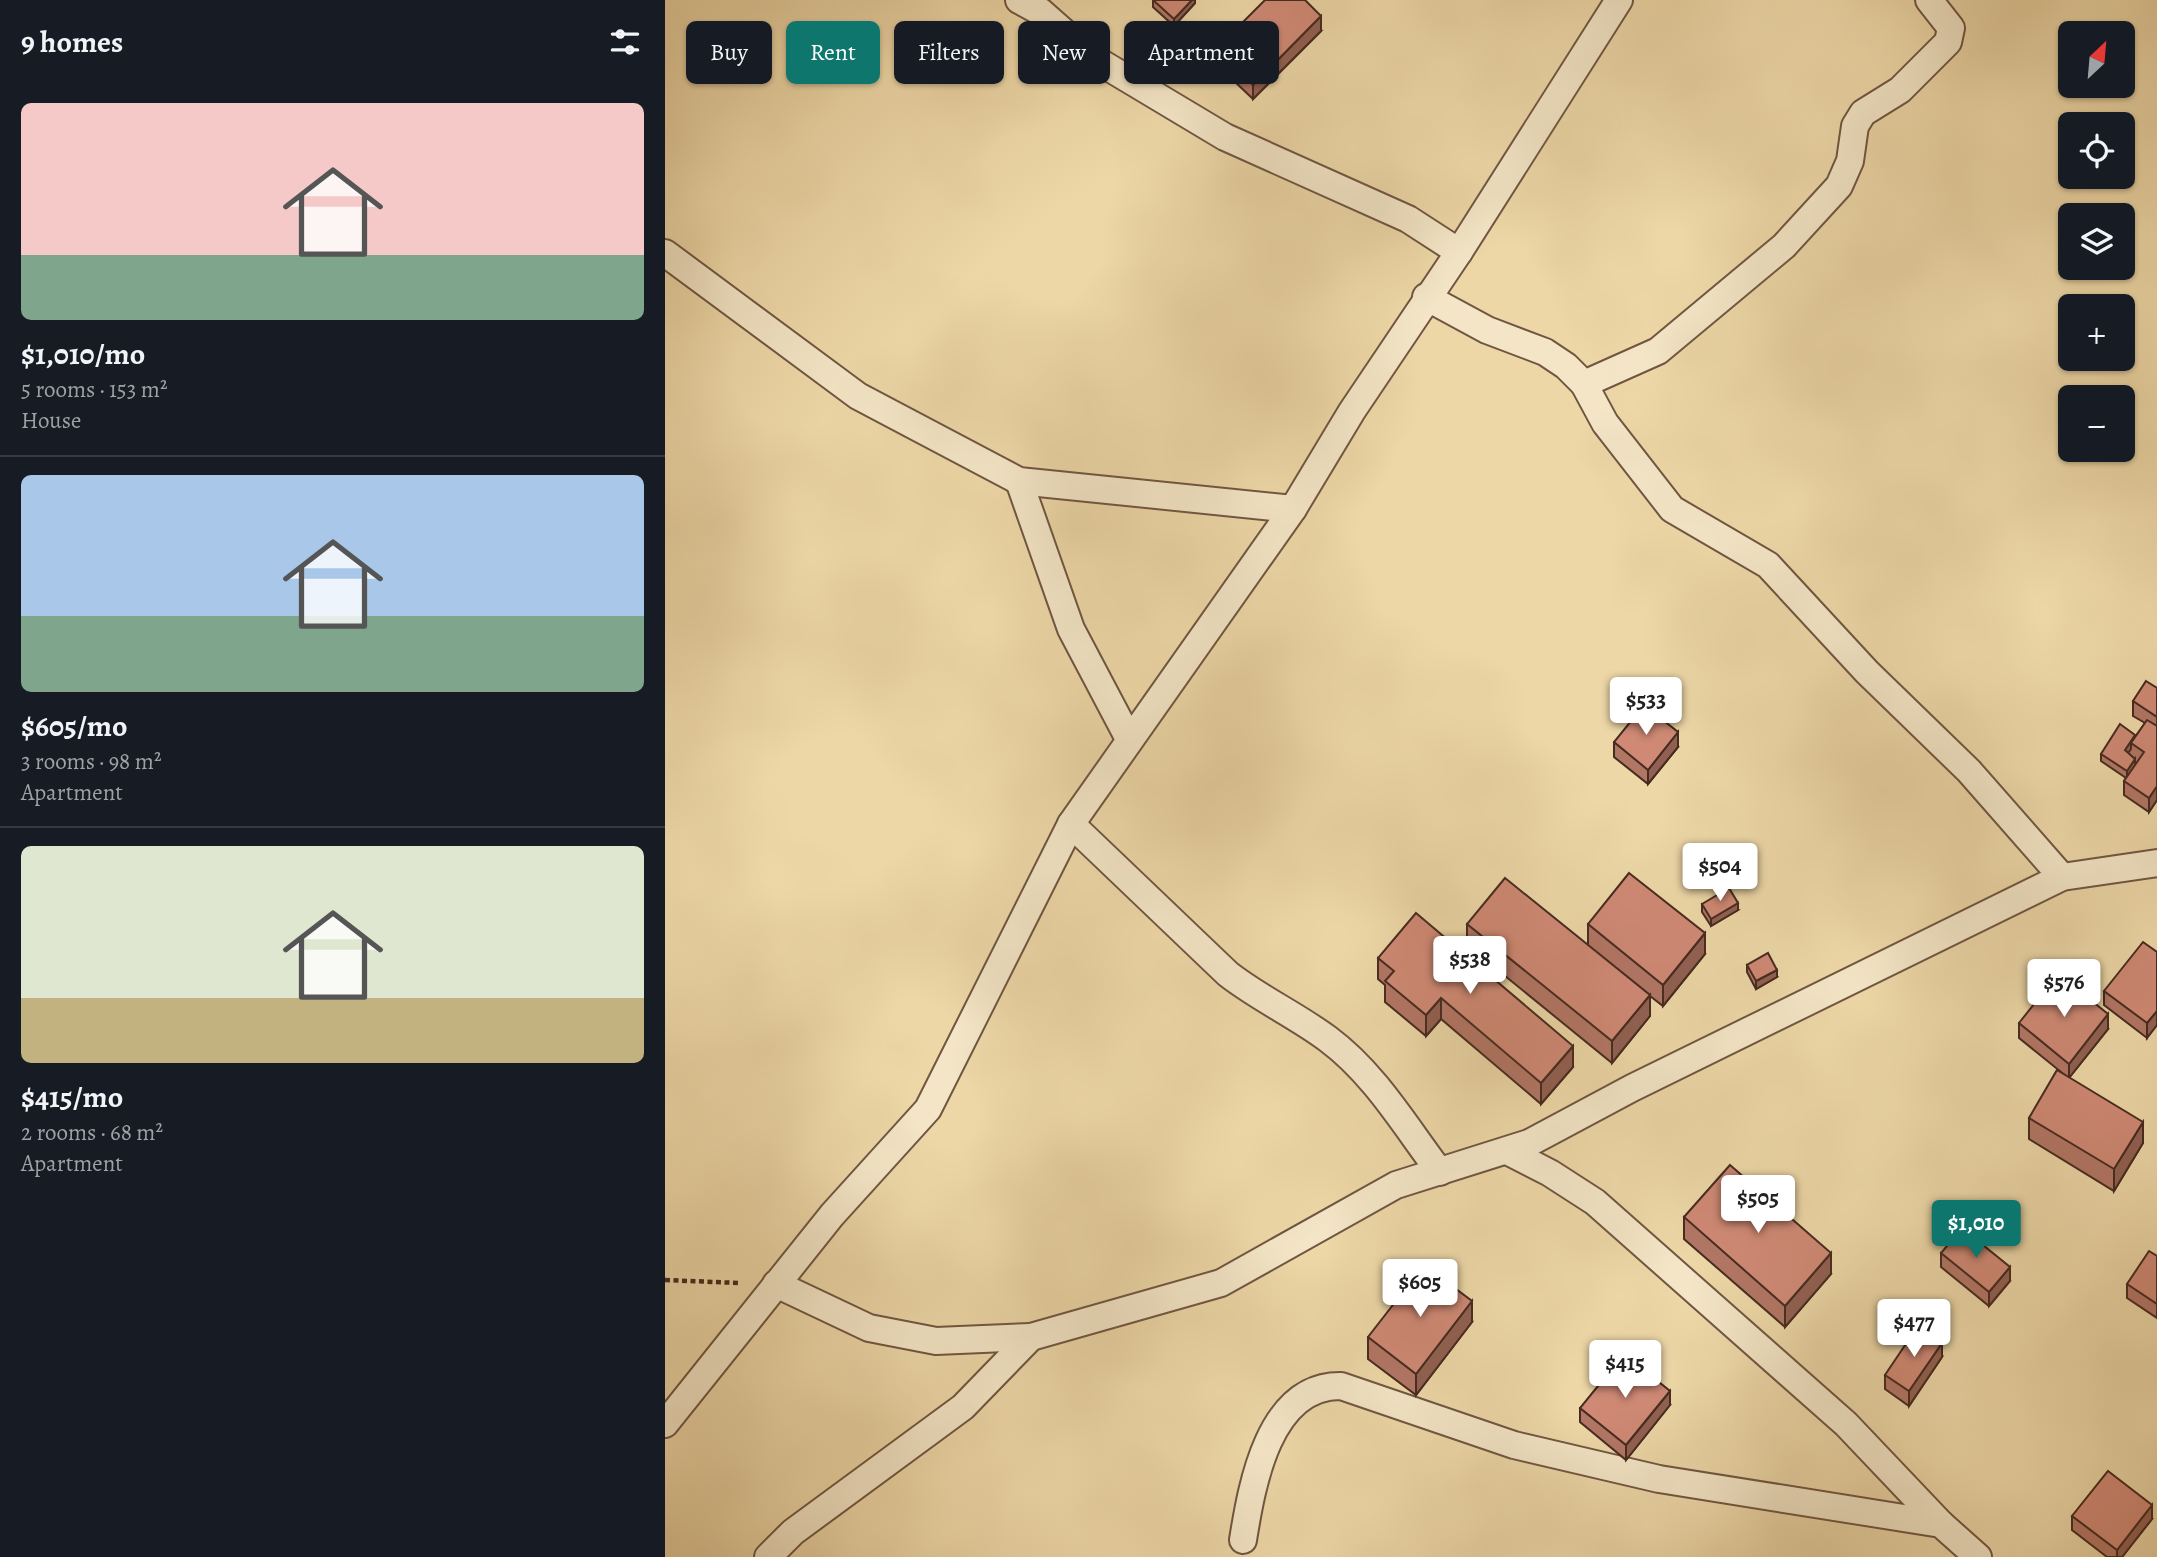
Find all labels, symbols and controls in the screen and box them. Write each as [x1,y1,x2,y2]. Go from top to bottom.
chip: Buy [686,21,772,84]
chip: Rent [786,21,880,84]
chip: Filters [894,21,1004,84]
chip: New [1018,21,1110,84]
chip: Apartment [1124,21,1279,84]
north arrow [2058,21,2135,98]
map controls [2058,21,2135,462]
text: 9 homes [21,22,123,62]
icon: filters [606,23,644,61]
button: locate [2058,112,2135,189]
icon: home [270,149,396,275]
button: layers [2058,203,2135,280]
button: + [2058,294,2135,371]
text: $1,010/mo [21,334,145,374]
text: 5 rooms · 153 m² [21,374,168,405]
button: − [2058,385,2135,462]
text: House [21,405,81,436]
icon: home [270,521,396,647]
pin: $533 [1605,678,1687,737]
text: $533 [1626,684,1666,715]
text: $605/mo [21,706,127,746]
text: 3 rooms · 98 m² [21,746,162,777]
text: Apartment [21,777,123,808]
pin: $504 [1679,844,1761,903]
text: $504 [1699,850,1741,881]
icon: home [270,892,396,1018]
pin: $538 [1429,936,1511,996]
text: $538 [1449,943,1491,974]
pin: $576 [2023,960,2105,1019]
text: $576 [2043,966,2085,997]
text: $415/mo [21,1077,123,1117]
text: 2 rooms · 68 m² [21,1117,163,1148]
text: Apartment [21,1148,123,1179]
pin: $505 [1717,1176,1799,1235]
text: $505 [1737,1182,1779,1213]
pin: $1,010 [1919,1200,2033,1260]
text: $1,010 [1948,1207,2004,1238]
pin: $605 [1379,1260,1461,1319]
text: $605 [1399,1266,1441,1297]
pin: $477 [1873,1300,1955,1359]
text: $477 [1893,1306,1935,1337]
pin: $415 [1584,1340,1666,1400]
text: $415 [1605,1347,1645,1378]

